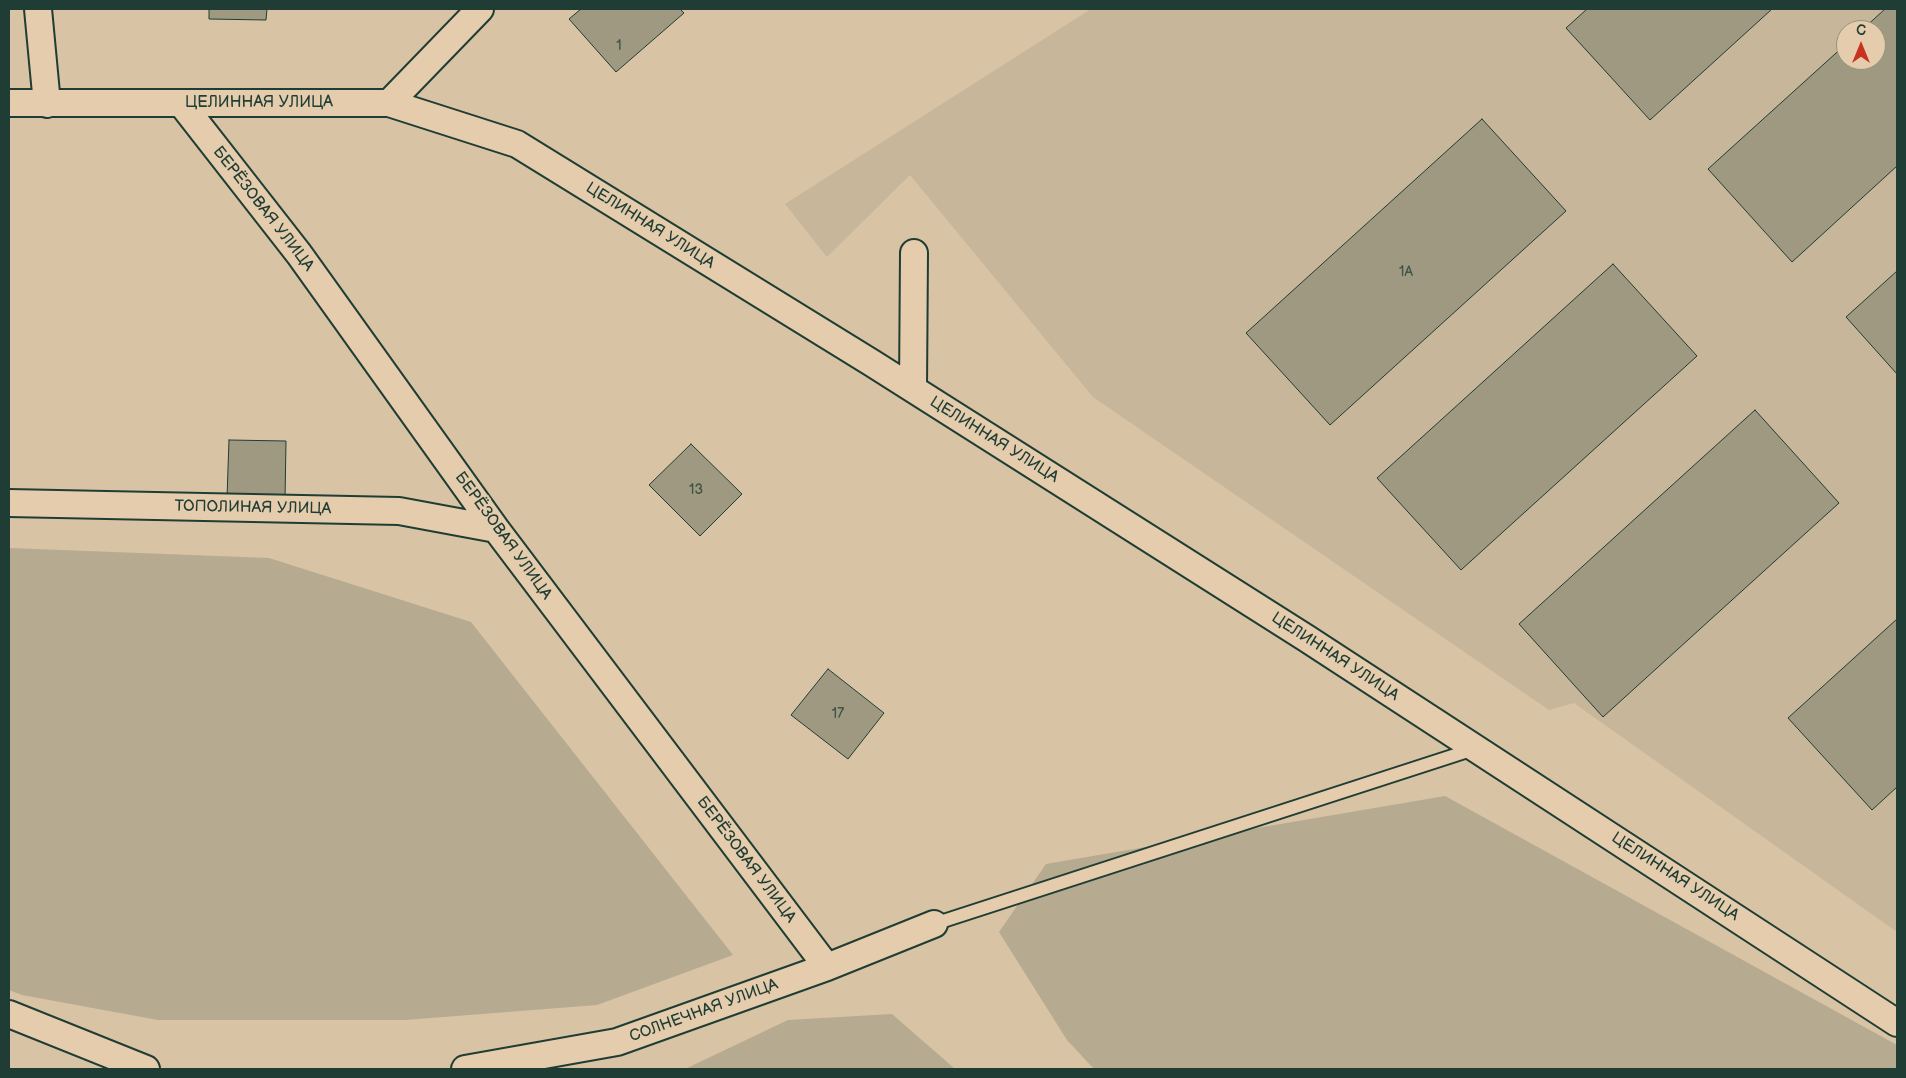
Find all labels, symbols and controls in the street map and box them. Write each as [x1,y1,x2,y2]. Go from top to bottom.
north arrow [1836,20,1886,70]
text: С [1856,22,1866,39]
house number: 1 [616,38,622,54]
street label: ЦЕЛИННАЯ УЛИЦА [185,93,333,113]
street label: БЕРЁЗОВАЯ УЛИЦА [208,143,318,275]
street label: ЦЕЛИННАЯ УЛИЦА [582,179,718,273]
house number: 1А [1399,264,1413,280]
street label: ЦЕЛИННАЯ УЛИЦА [926,393,1062,487]
street label: БЕРЁЗОВАЯ УЛИЦА [450,468,556,604]
house number: 13 [689,482,703,498]
street label: ТОПОЛИНАЯ УЛИЦА [175,497,331,519]
street label: ЦЕЛИННАЯ УЛИЦА [1268,609,1402,705]
house number: 17 [832,706,844,722]
street label: БЕРЁЗОВАЯ УЛИЦА [692,793,800,927]
street label: ЦЕЛИННАЯ УЛИЦА [1608,829,1742,925]
street label: СОЛНЕЧНАЯ УЛИЦА [627,975,781,1047]

